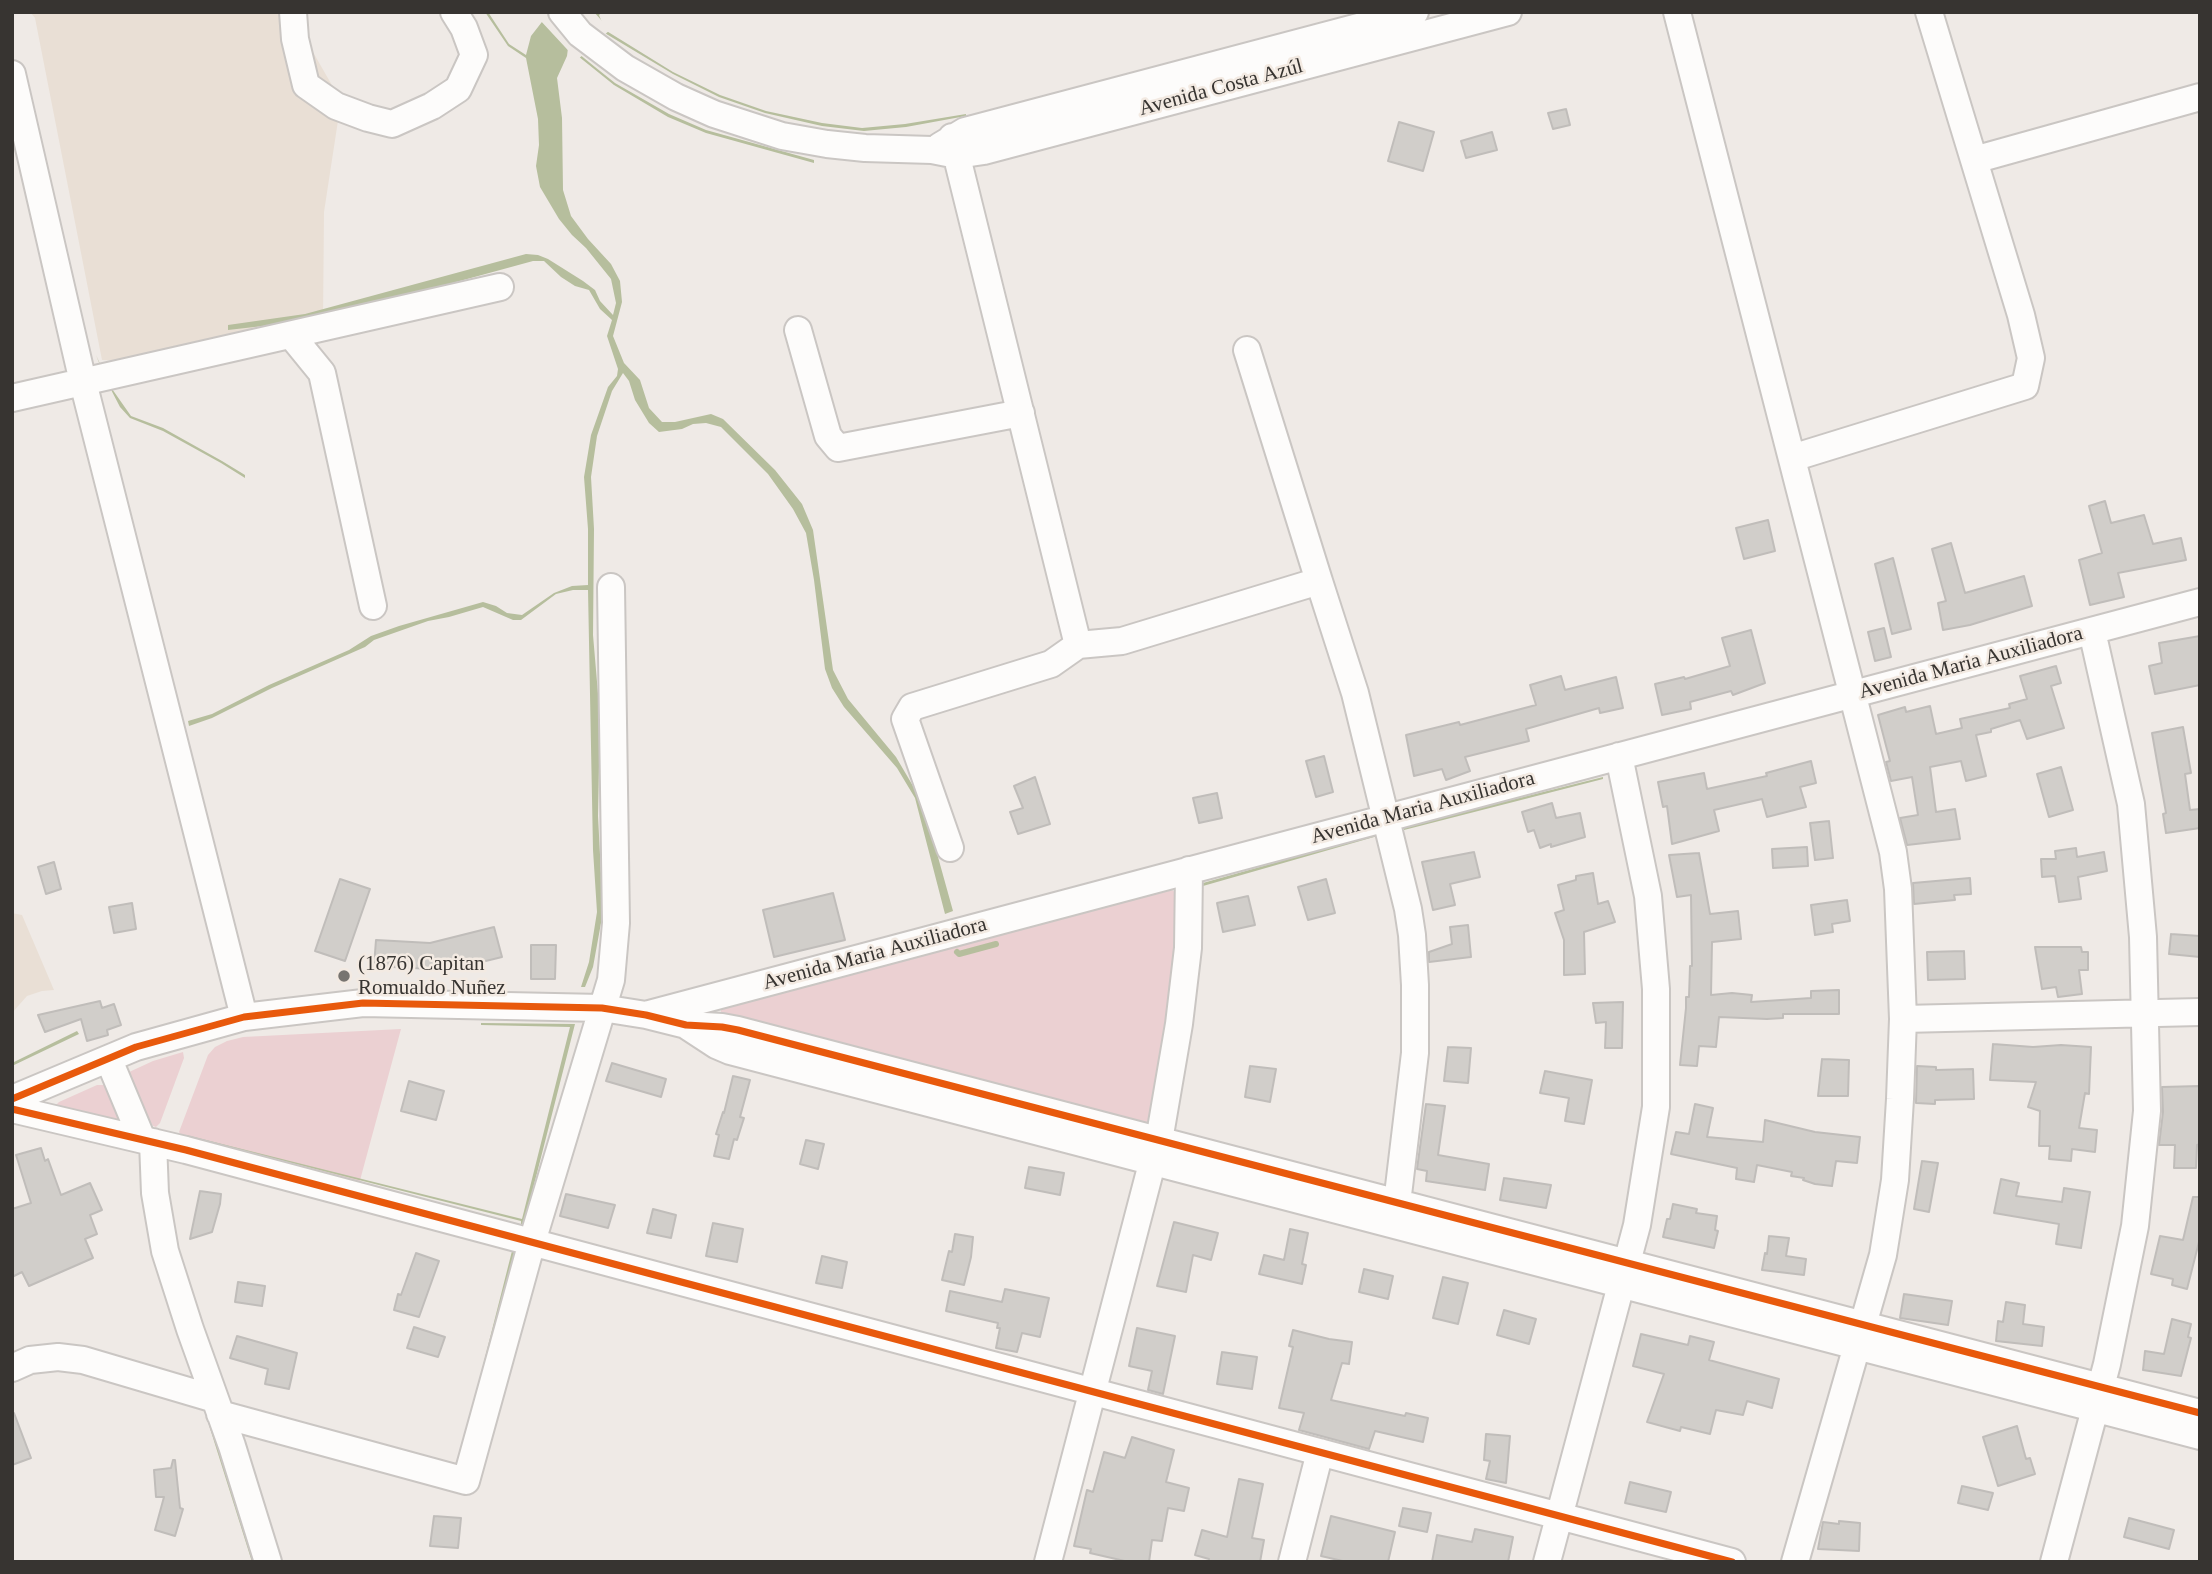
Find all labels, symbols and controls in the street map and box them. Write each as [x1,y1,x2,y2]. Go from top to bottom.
street label: Avenida Costa Azúl [1136,54,1306,122]
street label: Avenida Maria Auxiliadora [1856,621,2086,705]
street label: Avenida Maria Auxiliadora [1308,766,1538,850]
street label: Avenida Maria Auxiliadora [760,912,990,996]
place label: (1876) Capitan Romualdo Nuñez [358,951,506,1001]
marker: (1876) Capitan Romualdo Nuñez [336,968,352,984]

